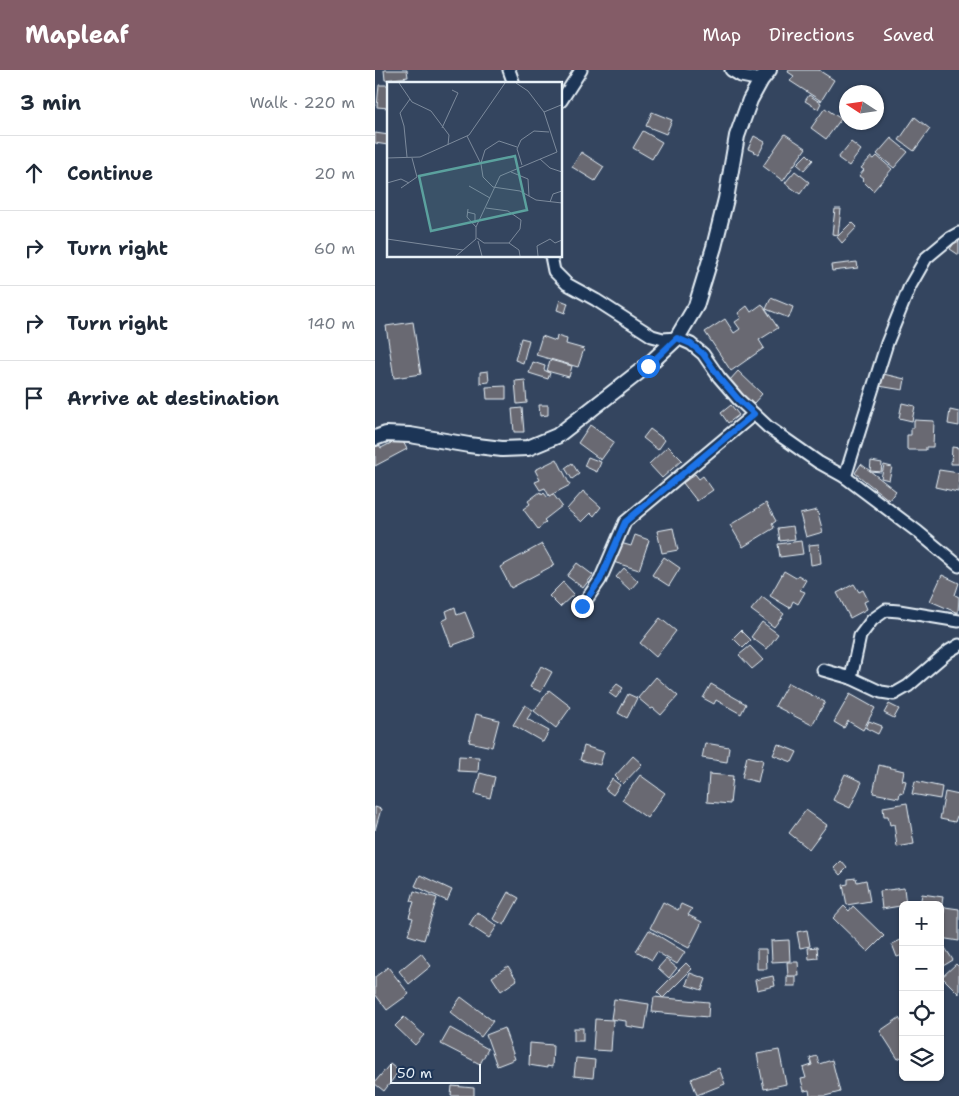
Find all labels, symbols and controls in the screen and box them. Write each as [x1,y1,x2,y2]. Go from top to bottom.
text: Mapleaf [25,19,129,51]
text: Map [703,23,741,47]
text: Directions [769,23,855,47]
text: Saved [883,23,934,47]
inset map [387,82,563,258]
north arrow [839,85,884,130]
text: 3 min [20,89,81,117]
text: Walk · 220 m [249,92,355,113]
icon: ahead [20,159,48,187]
text: Continue [67,161,153,186]
text: 20 m [314,163,355,184]
icon: right [20,234,48,262]
text: Turn right [67,236,168,261]
text: 60 m [314,238,355,259]
icon: right [20,309,48,337]
text: Turn right [67,311,168,336]
text: 140 m [308,313,355,334]
route start [637,355,660,378]
icon: arrive [20,384,48,412]
text: Arrive at destination [67,386,279,411]
route end [571,595,594,618]
map controls [899,901,944,1081]
button: + [899,901,944,946]
button: − [899,946,944,991]
button: locate [899,991,944,1036]
button: layers [899,1036,944,1081]
scale bar [390,1061,481,1084]
text: 50 m [397,1064,432,1082]

